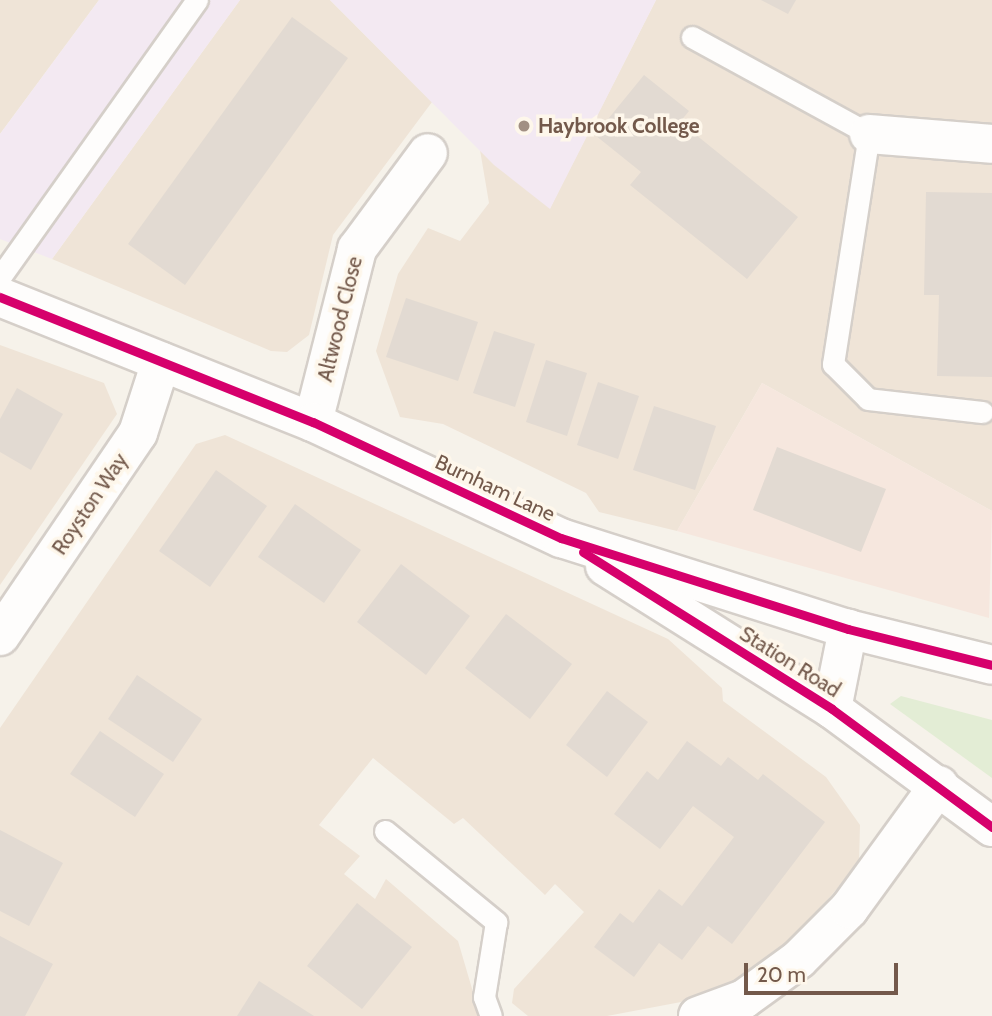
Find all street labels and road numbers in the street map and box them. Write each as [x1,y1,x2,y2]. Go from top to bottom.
street label: Altwood Close [312,254,368,384]
street label: Royston Way [47,448,133,560]
street label: Burnham Lane [431,449,559,527]
street label: Station Road [735,621,845,703]

